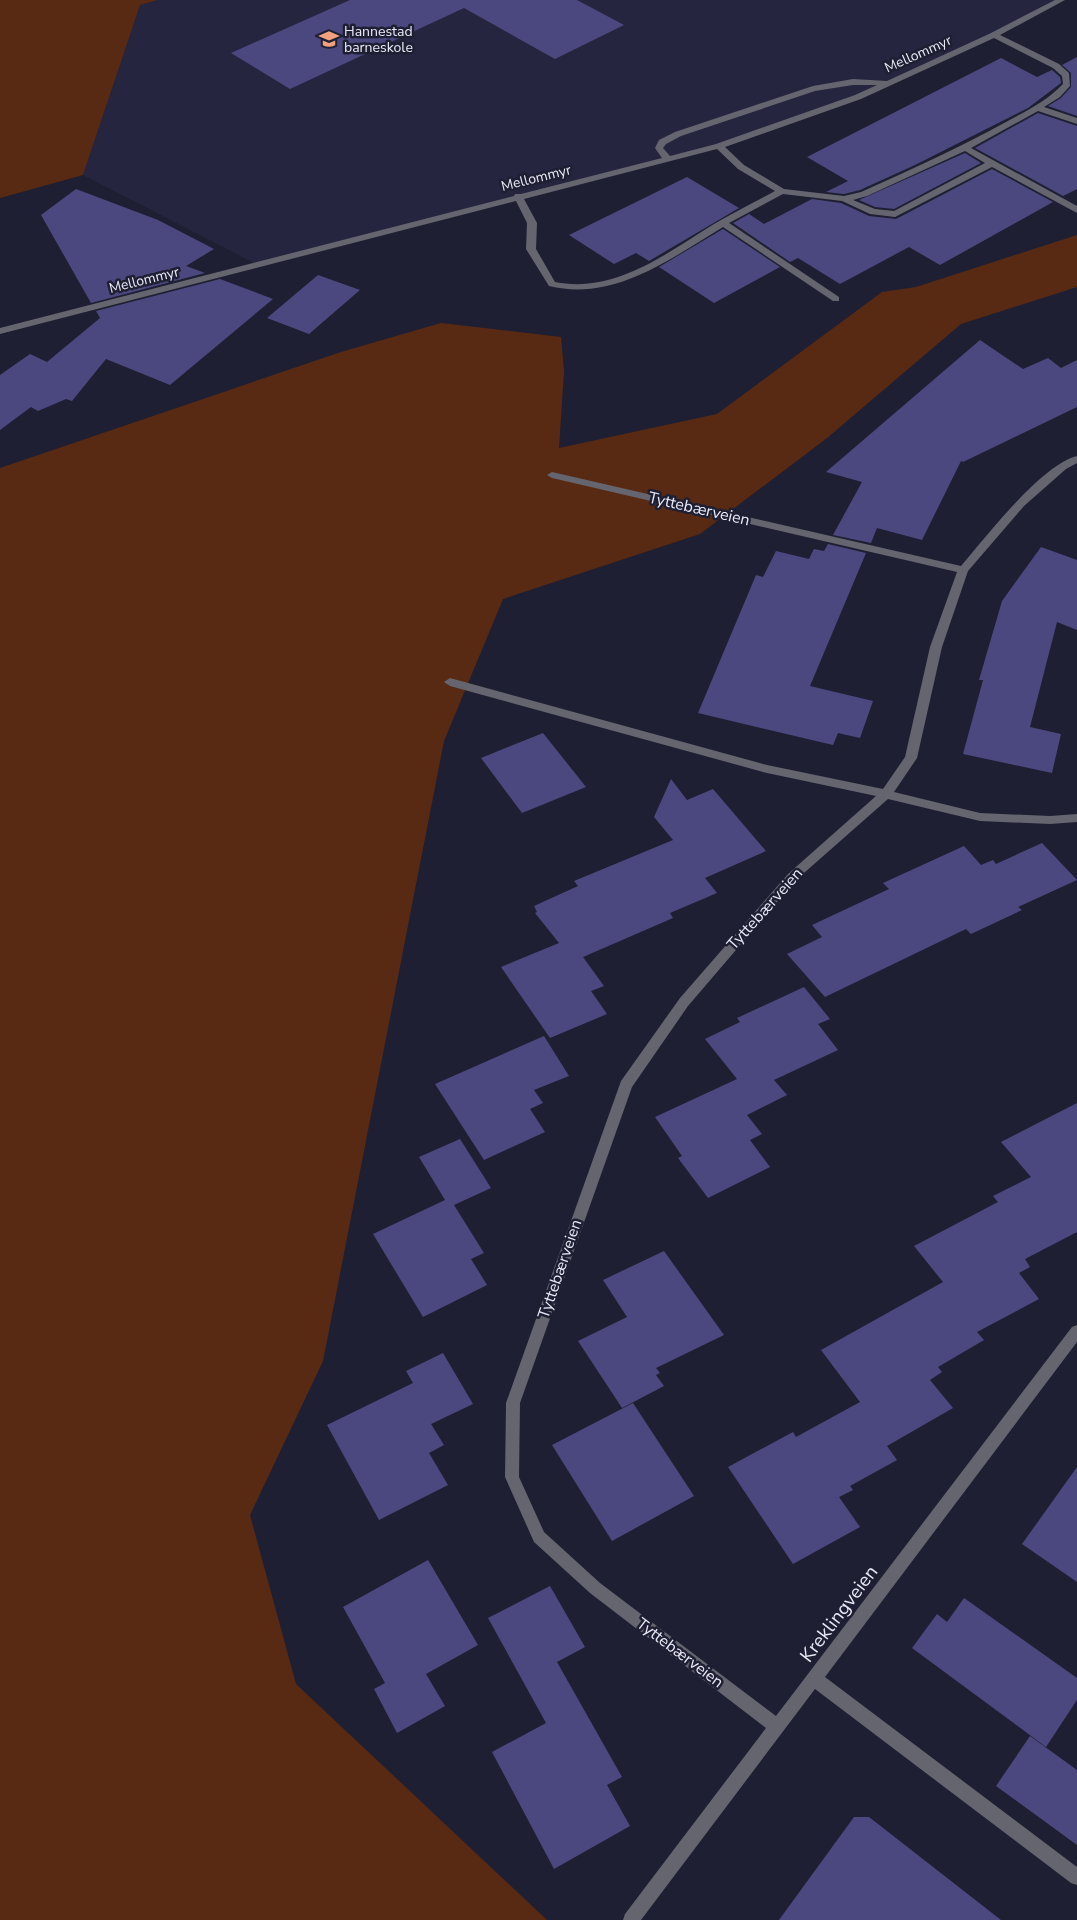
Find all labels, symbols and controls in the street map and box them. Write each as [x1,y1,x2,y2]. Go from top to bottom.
place label: Hannestad barneskole [344,22,413,57]
school or university icon: Hannestad barneskole [318,28,340,50]
street label: Mellommyr [881,31,955,77]
street label: Mellommyr [499,160,573,196]
street label: Mellommyr [107,262,181,298]
street label: Tyttebærveien [646,487,752,531]
street label: Tyttebærveien [722,863,808,955]
street label: Tyttebærveien [533,1216,587,1322]
street label: Kreklingveien [794,1560,884,1668]
street label: Tyttebærveien [632,1613,728,1693]

